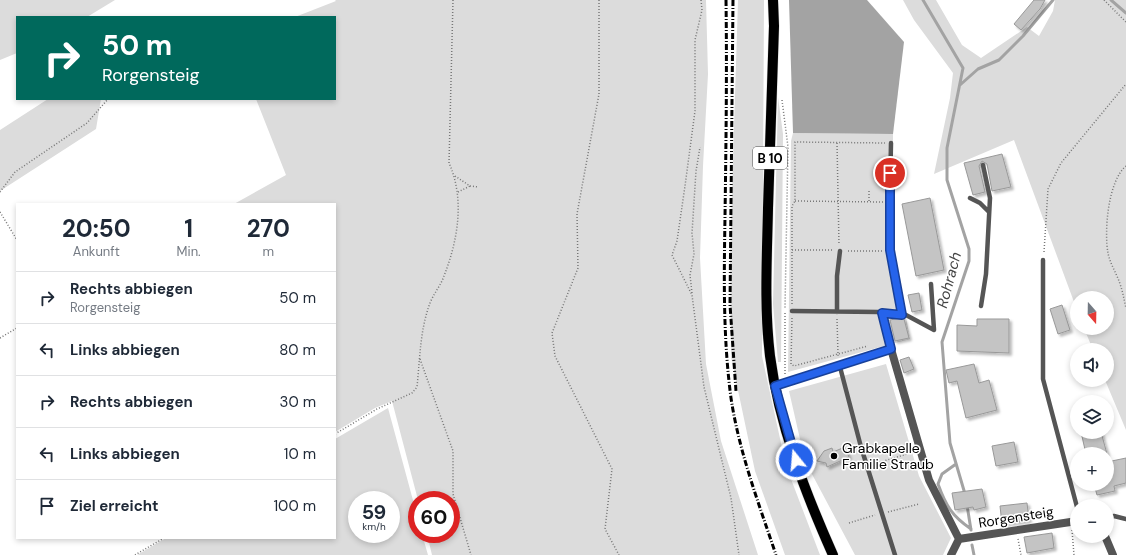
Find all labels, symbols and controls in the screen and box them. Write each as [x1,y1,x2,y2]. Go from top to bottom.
text: 50 m [102,27,172,64]
icon: right [36,32,88,84]
text: Rorgensteig [102,63,200,87]
road number: B 10 [753,147,787,169]
pin [873,156,907,190]
icon: arrive [879,162,901,184]
text: 20:50 [62,213,131,244]
text: 1 [184,213,193,244]
text: 270 [247,213,290,244]
text: Ankunft [73,243,120,260]
text: Min. [177,243,201,260]
text: m [263,243,274,260]
water label: Rohrach [932,249,966,310]
text: Rechts abbiegen [70,279,193,299]
icon: right [36,287,58,309]
text: 50 m [279,288,316,308]
north arrow [1070,291,1114,335]
map controls [1070,291,1114,543]
text: Rorgensteig [70,299,140,316]
icon: left [36,339,58,361]
text: Links abbiegen [70,340,180,360]
text: 80 m [279,340,316,360]
button: sound [1070,343,1114,387]
icon: right [36,391,58,413]
text: Rechts abbiegen [70,392,193,412]
text: 30 m [280,392,316,412]
button: layers [1070,395,1114,439]
position arrow [775,439,817,481]
place label: Grabkapelle Familie Straub [842,439,934,473]
icon: left [36,443,58,465]
text: Links abbiegen [70,444,180,464]
text: 10 m [284,444,316,464]
button: + [1070,447,1114,491]
marker: Grabkapelle Familie Straub [829,451,839,461]
speed limit sign: 60 [408,491,460,543]
icon: arrive [36,495,58,517]
text: Ziel erreicht [70,496,159,516]
text: 100 m [273,496,316,516]
text: 59 [362,499,386,525]
button: − [1070,499,1114,543]
street label: Rorgensteig [977,502,1055,532]
text: km/h [362,520,386,533]

